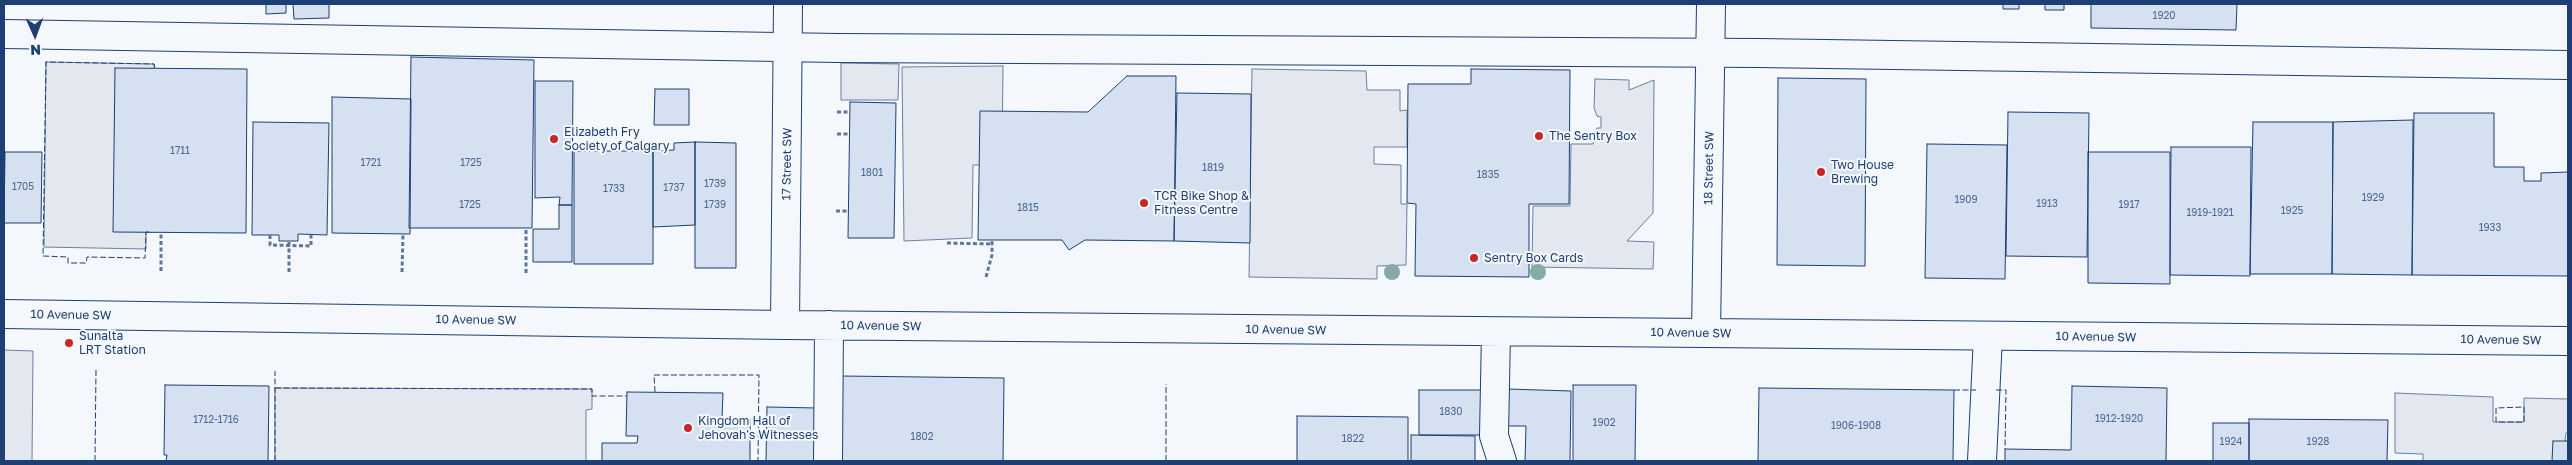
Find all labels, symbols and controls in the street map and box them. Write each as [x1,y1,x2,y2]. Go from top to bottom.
north arrow [10,10,60,60]
house number: 1920 [2153,10,2175,22]
text: N [30,42,41,59]
place label: Elizabeth Fry Society of Calgary [564,125,669,153]
street label: 17 Street SW [779,127,795,201]
place label: The Sentry Box [1549,129,1637,143]
marker: The Sentry Box [1533,130,1545,142]
street label: 18 Street SW [1701,131,1717,205]
marker: Elizabeth Fry Society of Calgary [548,133,560,145]
house number: 1711 [170,145,190,157]
house number: 1721 [361,157,381,169]
house number: 1725 [460,157,482,169]
place label: Two House Brewing [1831,158,1894,186]
house number: 1819 [1202,162,1224,174]
marker: Two House Brewing [1815,166,1827,178]
house number: 1801 [861,167,883,179]
house number: 1835 [1477,169,1499,181]
house number: 1739 [704,178,726,190]
house number: 1705 [12,181,34,193]
house number: 1737 [663,182,685,194]
house number: 1733 [603,183,625,195]
place label: TCR Bike Shop & Fitness Centre [1154,189,1249,217]
house number: 1929 [2362,192,2384,204]
house number: 1909 [1954,194,1978,206]
marker: TCR Bike Shop & Fitness Centre [1138,197,1150,209]
house number: 1913 [2036,198,2058,210]
house number: 1725 [459,199,481,211]
house number: 1739 [704,199,726,211]
house number: 1917 [2118,199,2140,211]
house number: 1815 [1017,202,1039,214]
house number: 1925 [2281,205,2303,217]
house number: 1919-1921 [2186,207,2234,219]
house number: 1933 [2479,222,2501,234]
place label: Sentry Box Cards [1484,251,1583,265]
marker: Sentry Box Cards [1468,252,1480,264]
street label: 10 Avenue SW [31,307,111,323]
street label: 10 Avenue SW [436,312,516,328]
street label: 10 Avenue SW [841,318,921,334]
street label: 10 Avenue SW [1246,322,1326,338]
street label: 10 Avenue SW [1651,325,1731,341]
place label: Sunalta LRT Station [79,329,146,357]
street label: 10 Avenue SW [2056,329,2136,345]
street label: 10 Avenue SW [2461,332,2541,348]
marker: Sunalta LRT Station [63,337,75,349]
house number: 1830 [1440,406,1462,418]
house number: 1912-1920 [2095,413,2143,425]
house number: 1712-1716 [193,414,239,426]
place label: Kingdom Hall of Jehovah's Witnesses [698,414,818,442]
house number: 1902 [1593,417,1615,429]
house number: 1906-1908 [1831,420,1881,432]
marker: Kingdom Hall of Jehovah's Witnesses [682,422,694,434]
house number: 1802 [911,431,933,443]
house number: 1822 [1342,433,1364,445]
house number: 1924 [2220,436,2242,448]
house number: 1928 [2307,436,2329,448]

